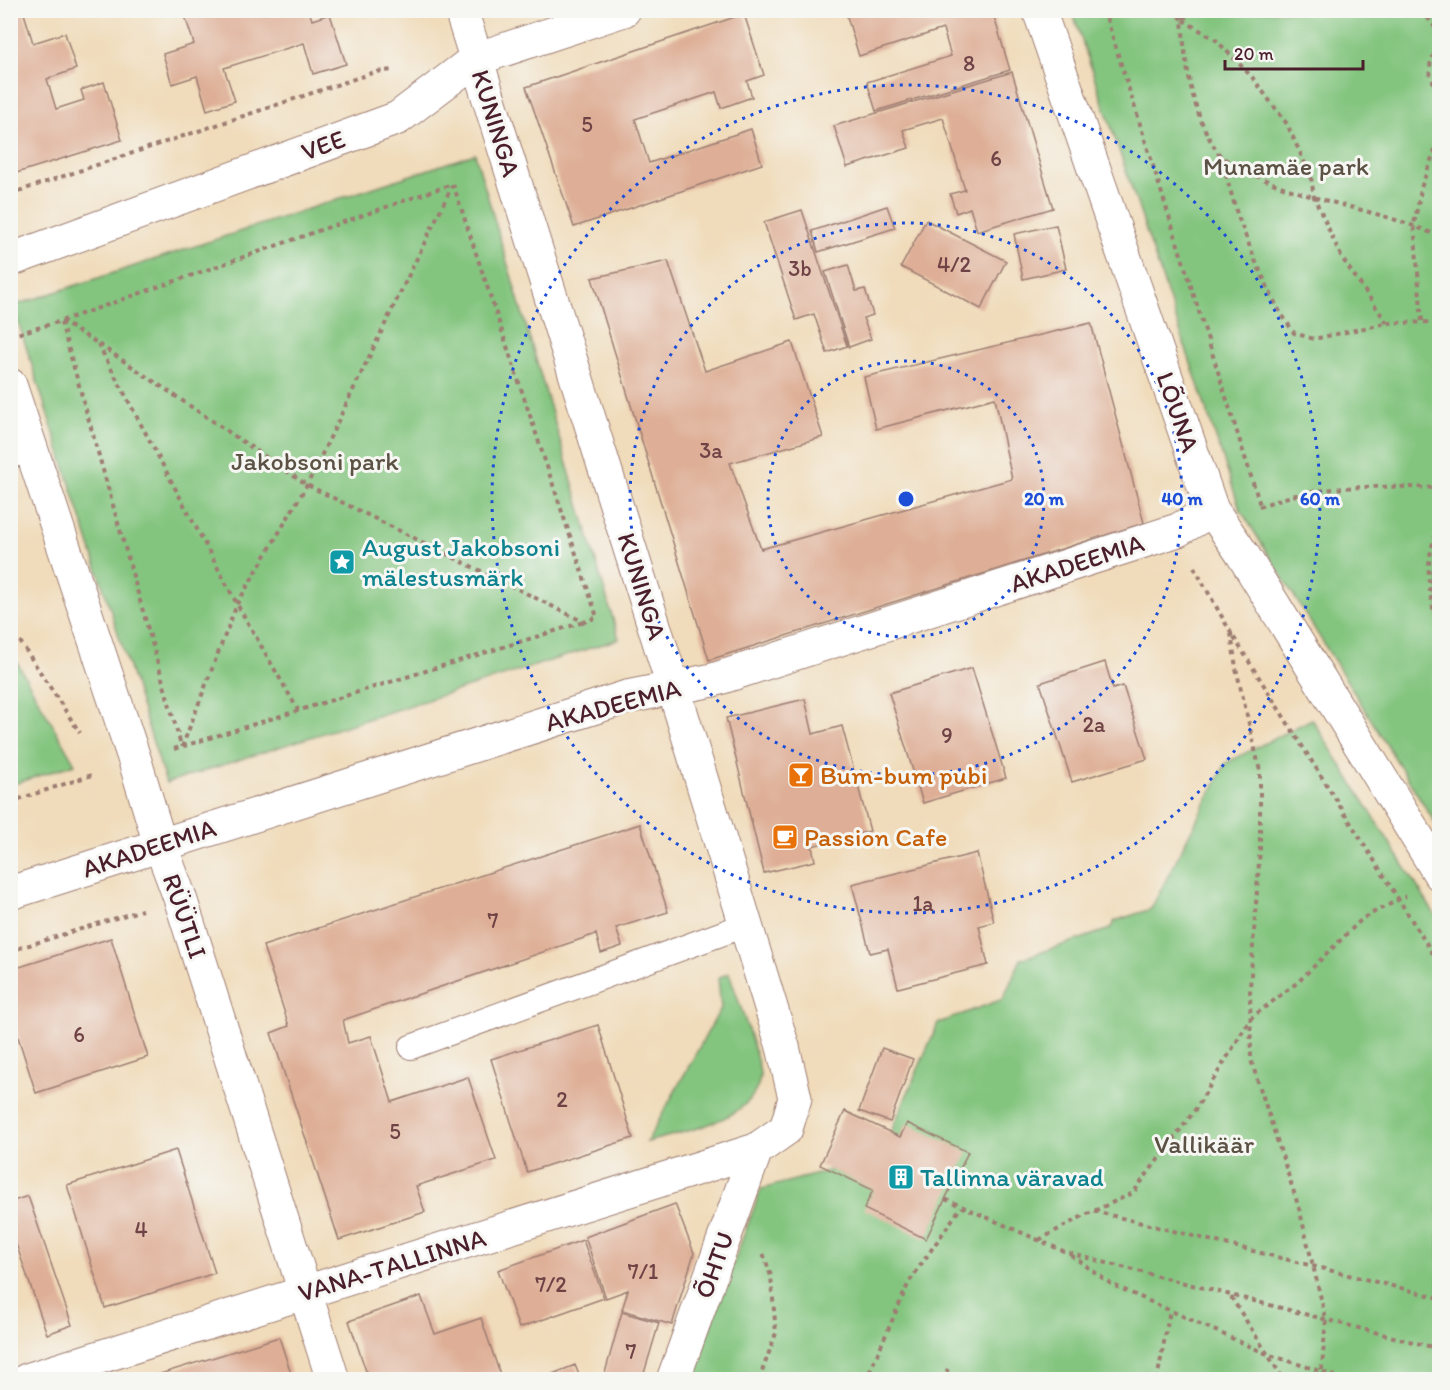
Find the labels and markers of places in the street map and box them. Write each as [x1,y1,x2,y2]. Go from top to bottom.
centre of rings [896,489,916,509]
place label: August Jakobsoni mälestusmärk [362,531,560,593]
place icon: August Jakobsoni mälestusmärk [327,547,357,577]
place label: Bum-bum pubi [820,759,987,791]
bar icon: Bum-bum pubi [786,760,816,790]
place label: Passion Cafe [804,821,947,853]
cafe icon: Passion Cafe [770,822,800,852]
place label: Tallinna väravad [920,1161,1104,1193]
building icon: Tallinna väravad [886,1162,916,1192]

